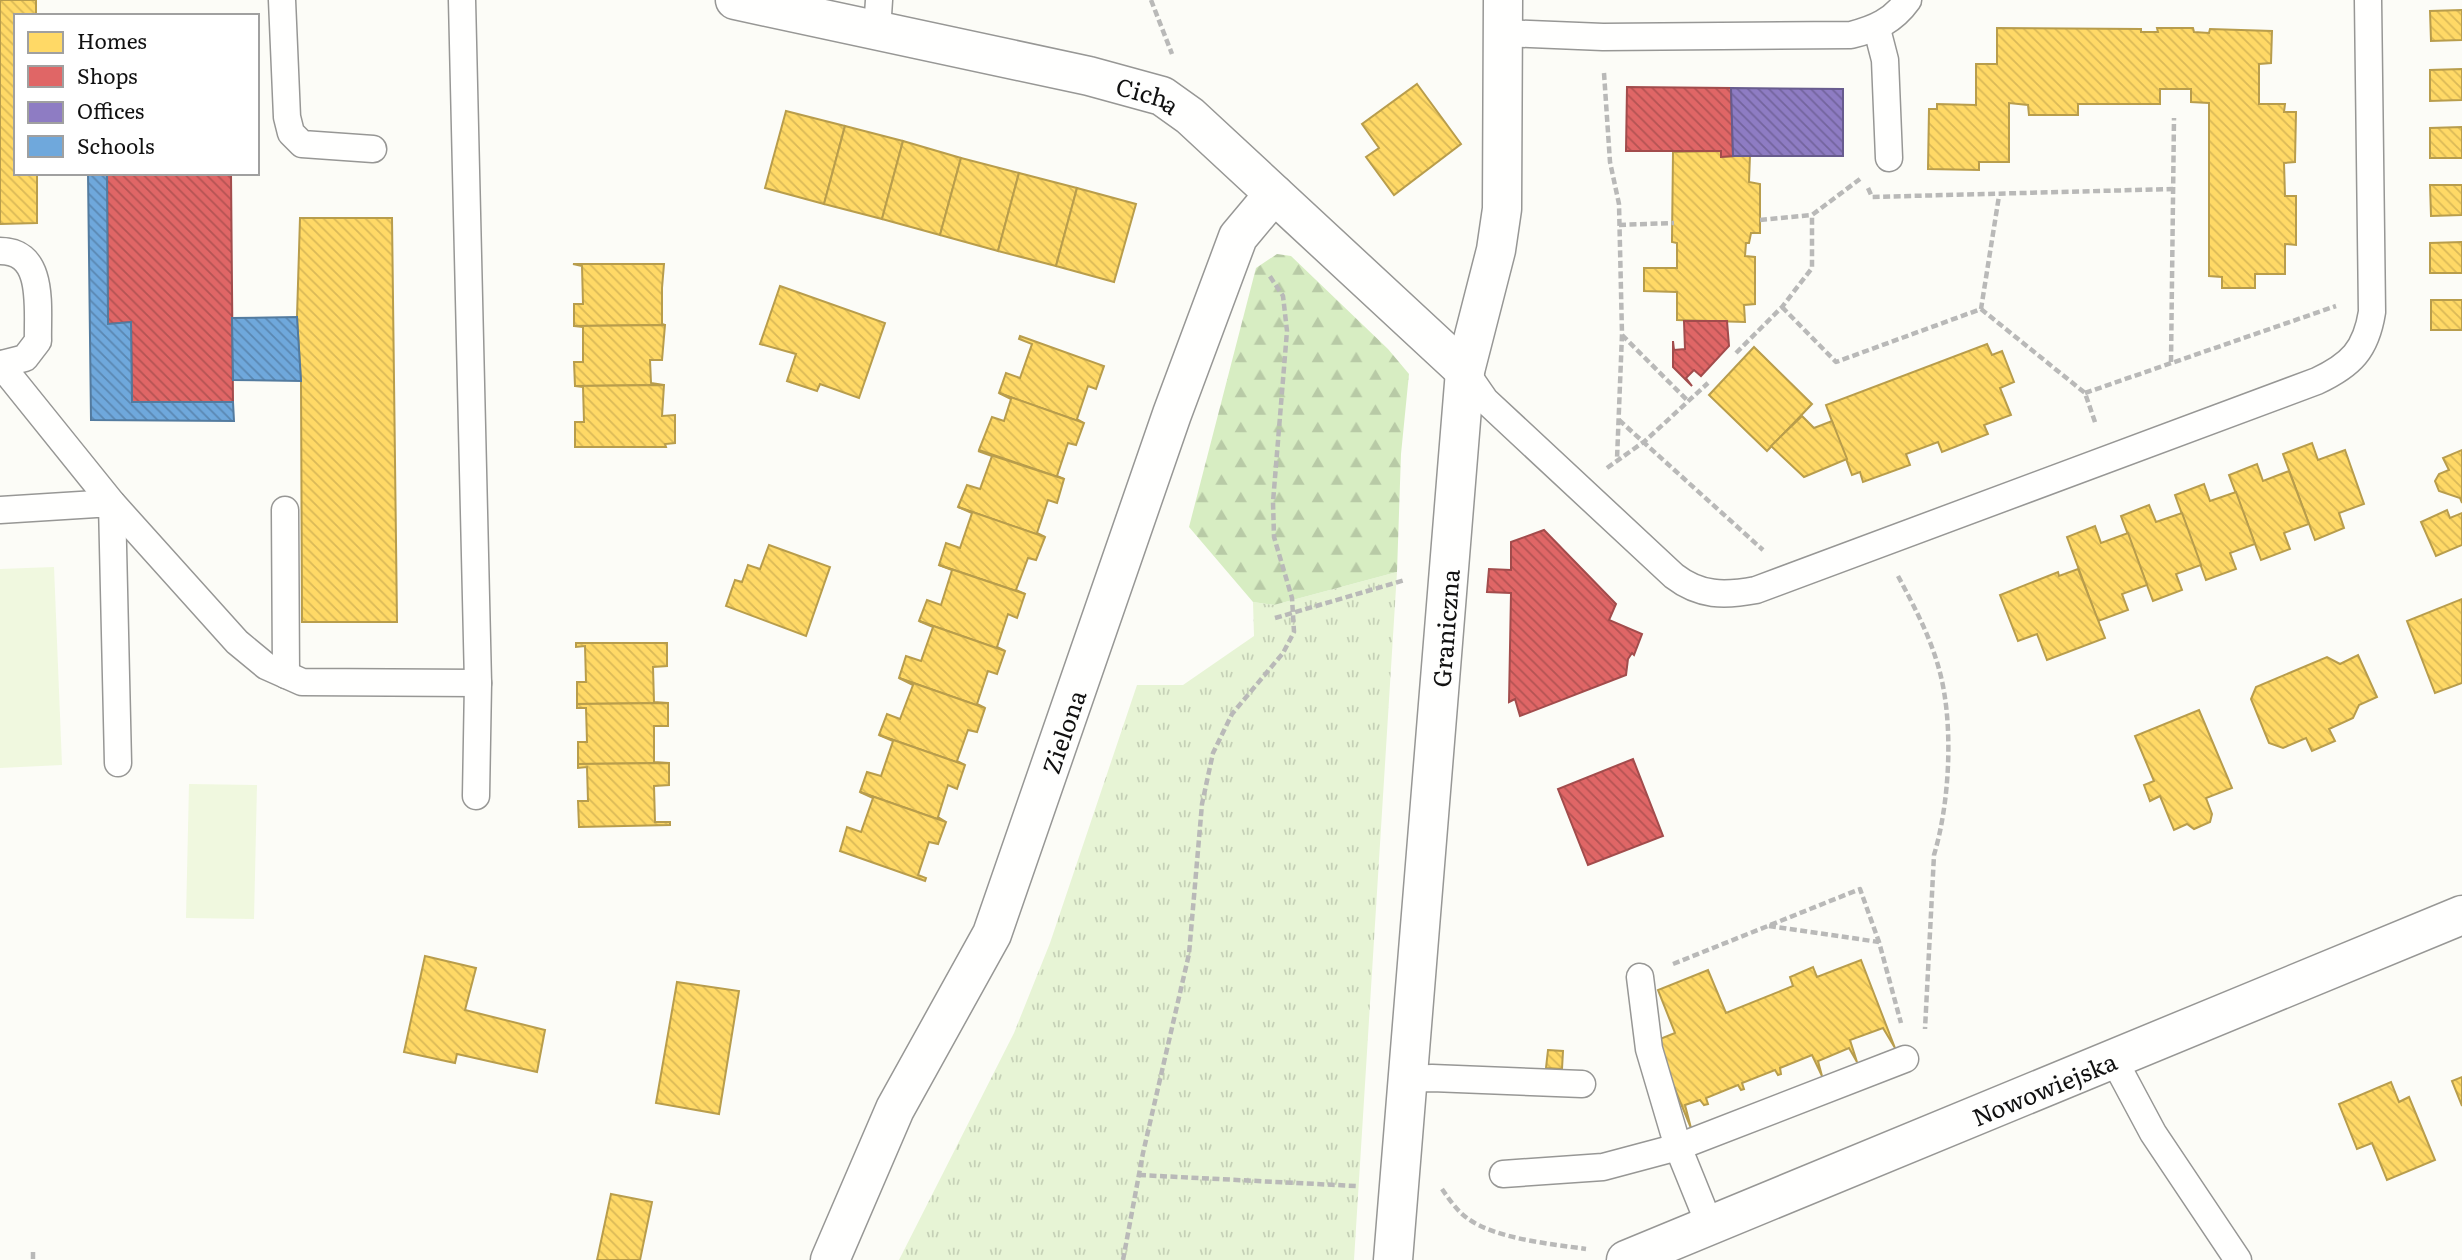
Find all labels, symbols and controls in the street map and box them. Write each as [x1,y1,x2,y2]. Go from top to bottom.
legend [14,14,259,175]
text: Homes [77,24,147,55]
text: Shops [77,59,138,90]
street label: Cicha [1113,67,1188,121]
text: Offices [77,94,144,125]
text: Schools [77,129,155,160]
street label: Graniczna [1422,568,1466,689]
street label: Zielona [1032,685,1093,778]
street label: Nowowiejska [1966,1042,2122,1133]

